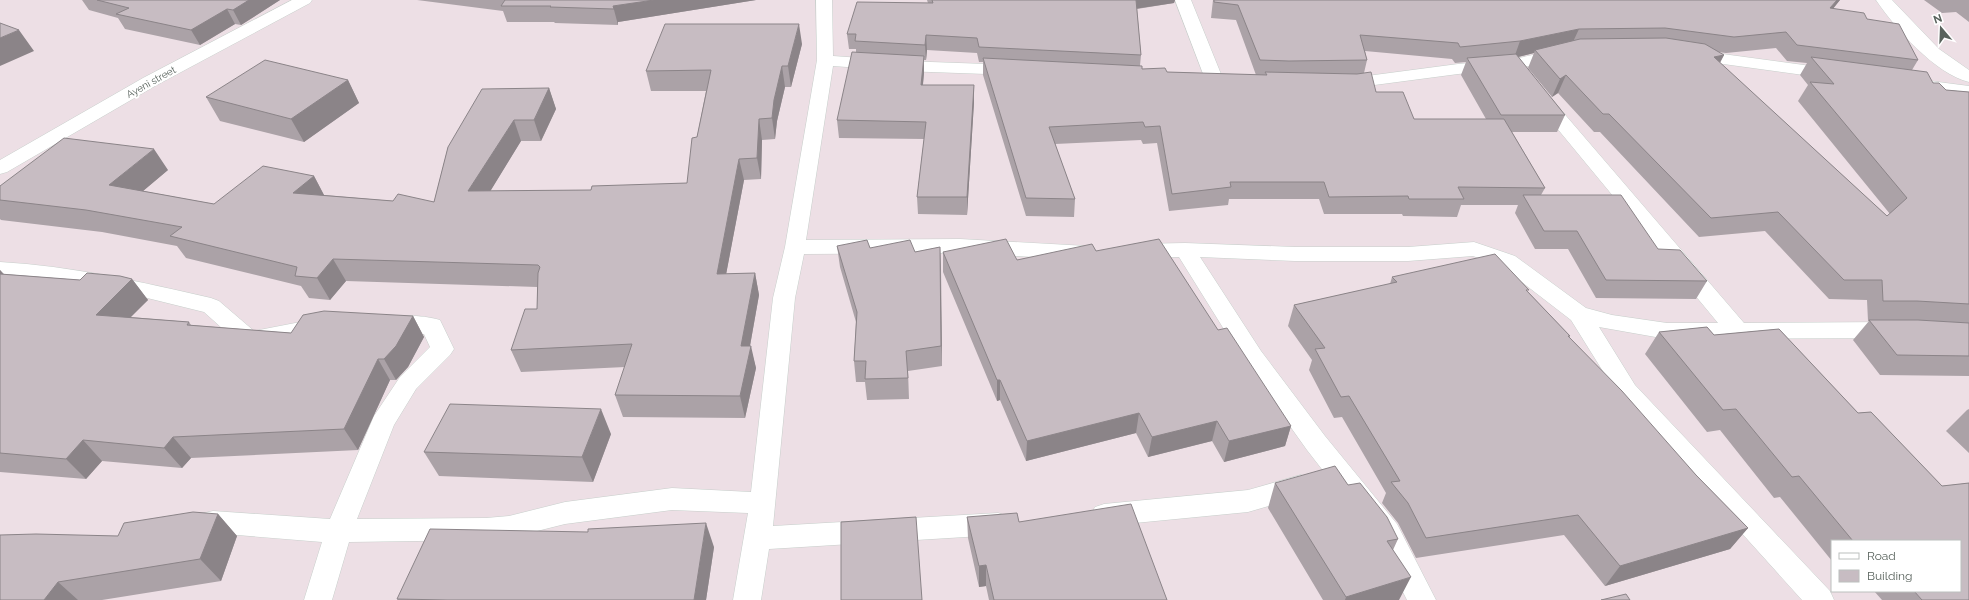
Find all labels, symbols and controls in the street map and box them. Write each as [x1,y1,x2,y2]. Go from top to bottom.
north arrow [1921,8,1961,48]
text: N [1932,12,1944,27]
street label: Ayeni street [124,64,178,100]
legend [1831,540,1961,592]
text: Road [1867,549,1896,563]
text: Building [1867,569,1913,583]

